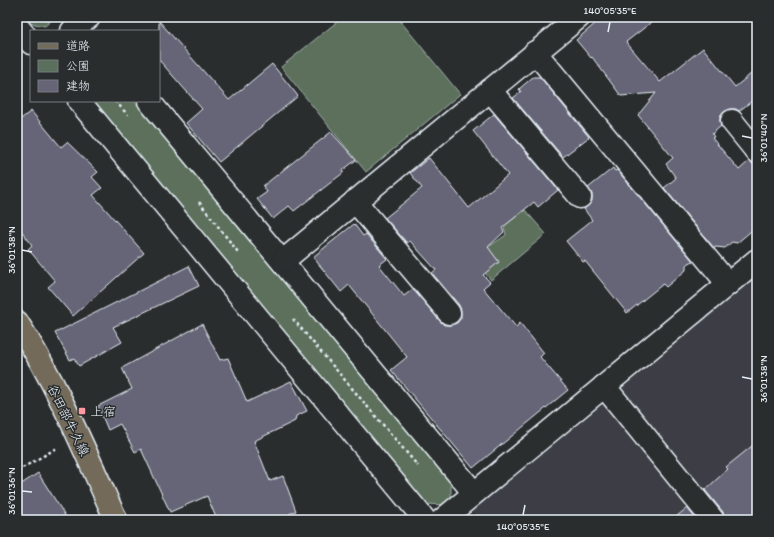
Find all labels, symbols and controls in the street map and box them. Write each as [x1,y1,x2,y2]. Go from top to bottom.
text: 140°05'35"E [584,4,637,17]
legend [30,30,160,102]
text: 道路 [66,39,90,53]
text: 公園 [66,59,90,73]
text: 建物 [66,79,90,93]
text: 36°01'40"N [757,113,770,162]
text: 36°01'38"N [5,226,18,274]
text: 36°01'38"N [757,355,770,403]
street label: 谷田部牛久線 [45,382,93,459]
place label: 上宿 [90,404,116,419]
marker: 上宿 [77,406,87,416]
text: 36°01'36"N [5,467,18,515]
text: 140°05'35"E [497,520,550,533]

